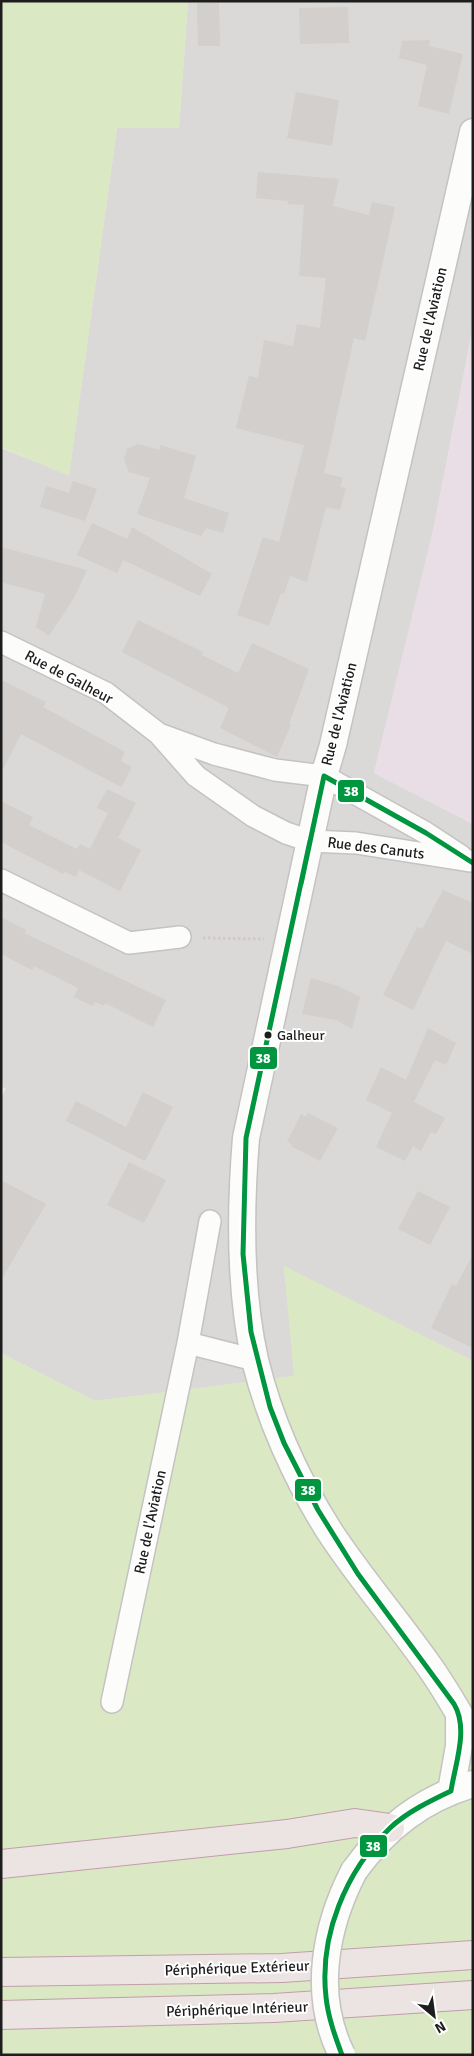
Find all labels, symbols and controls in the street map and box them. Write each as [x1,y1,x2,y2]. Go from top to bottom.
street label: Rue de l'Aviation [409,265,451,373]
street label: Rue de Galheur [22,646,117,708]
street label: Rue de l'Aviation [317,660,361,768]
line badge: 38 [337,779,365,803]
text: 38 [343,783,359,800]
street label: Rue des Canuts [326,833,426,863]
place label: Galheur [277,1027,325,1044]
marker: Galheur [263,1030,273,1040]
line badge: 38 [249,1046,278,1070]
text: 38 [255,1050,271,1067]
street label: Rue de l'Aviation [130,1468,170,1576]
line badge: 38 [294,1478,322,1502]
text: 38 [300,1482,316,1499]
line badge: 38 [359,1834,388,1858]
text: 38 [365,1838,381,1855]
street label: Périphérique Extérieur [164,1956,310,1980]
north arrow [409,1991,459,2041]
street label: Périphérique Intérieur [166,1998,309,2020]
text: N [432,2017,448,2037]

